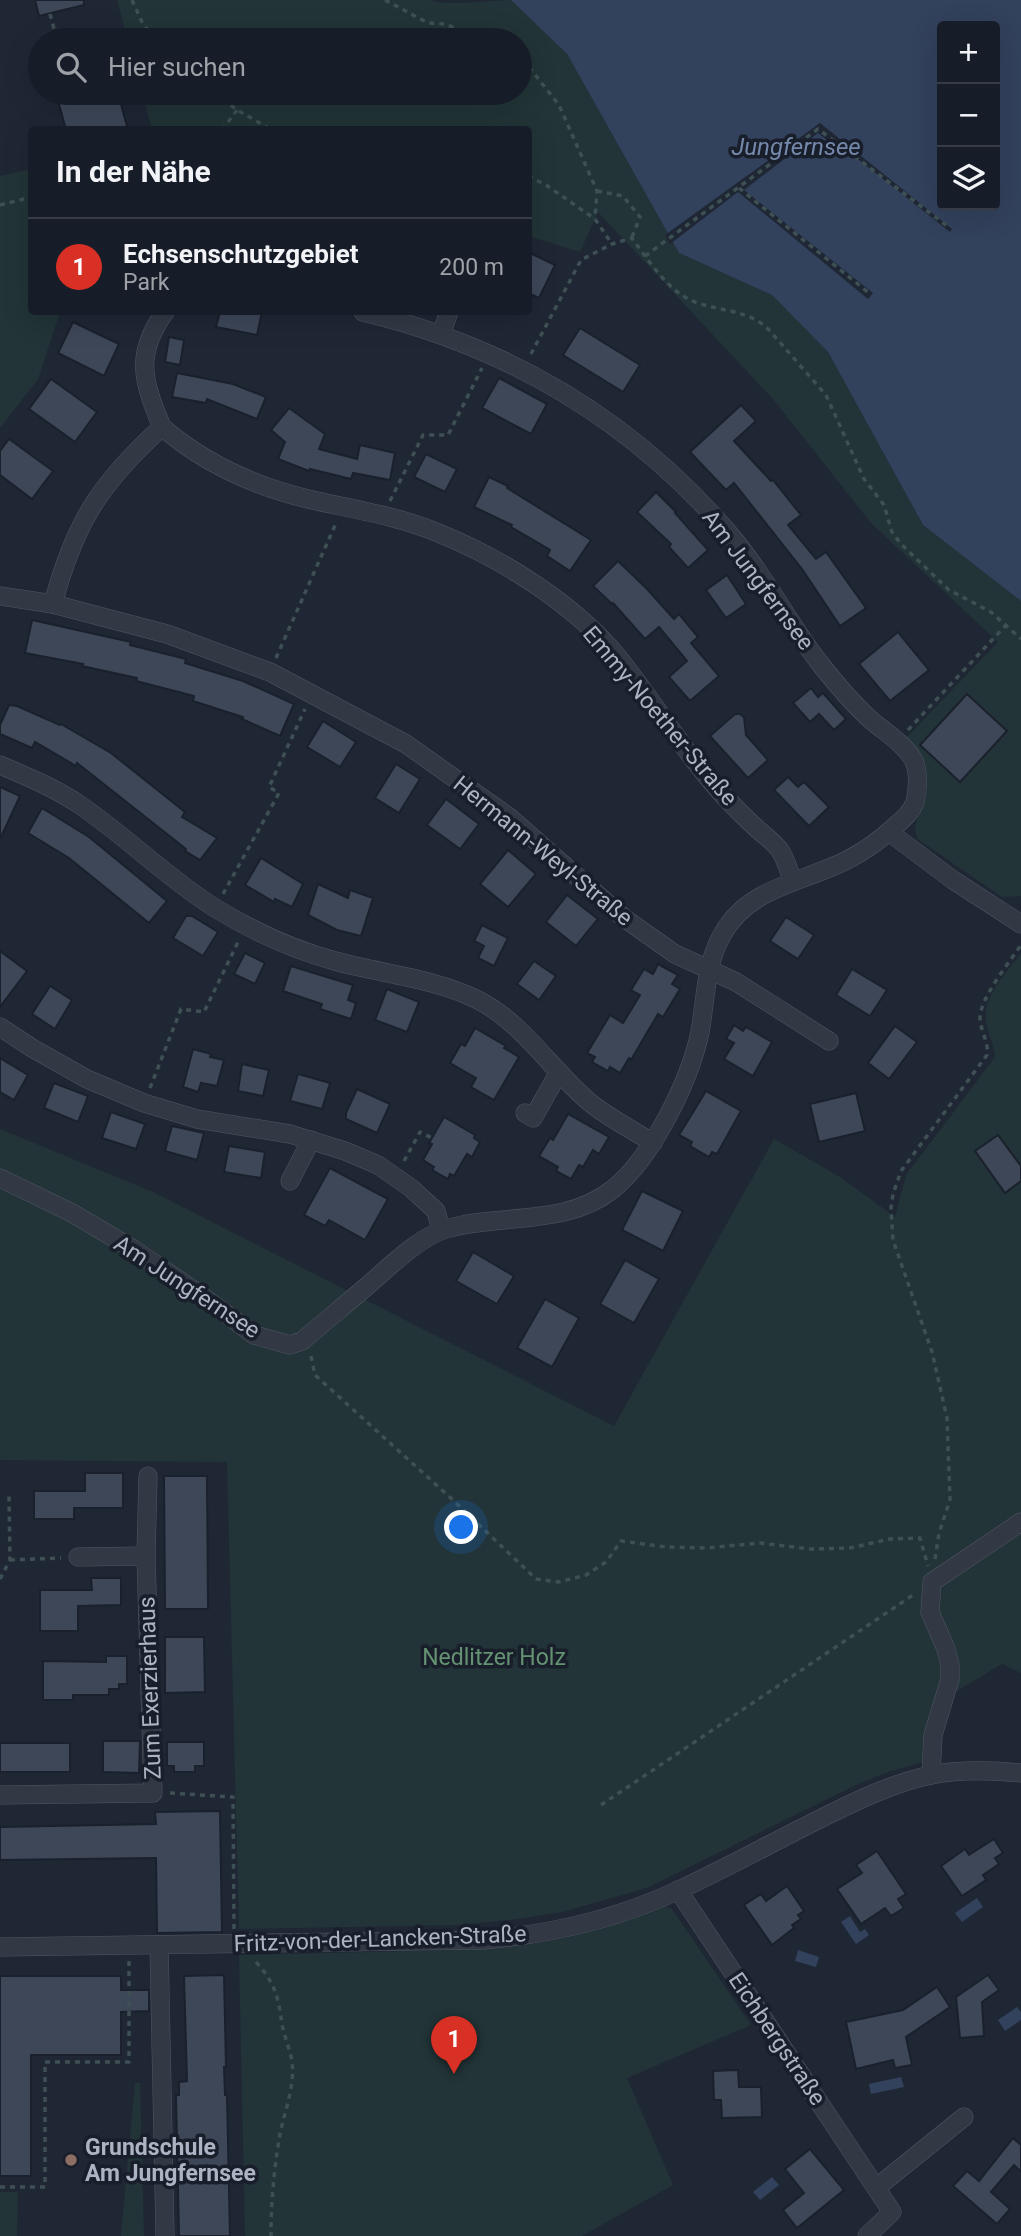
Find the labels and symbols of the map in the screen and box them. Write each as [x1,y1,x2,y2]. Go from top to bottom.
water label: Jungfernsee [731,133,861,161]
street label: Am Jungfernsee [697,505,819,655]
street label: Emmy-Noether-Straße [577,621,743,811]
street label: Hermann-Weyl-Straße [448,770,638,932]
street label: Am Jungfernsee [109,1230,265,1344]
your location [444,1510,478,1544]
street label: Zum Exerzierhaus [133,1596,167,1780]
park label: Nedlitzer Holz [422,1644,566,1671]
street label: Fritz-von-der-Lancken-Straße [233,1920,527,1958]
street label: Eichbergstraße [723,1968,831,2110]
pin: 1 [431,2016,477,2074]
place label: Grundschule Am Jungfernsee [85,2134,256,2187]
marker: Grundschule Am Jungfernsee [63,2152,79,2168]

